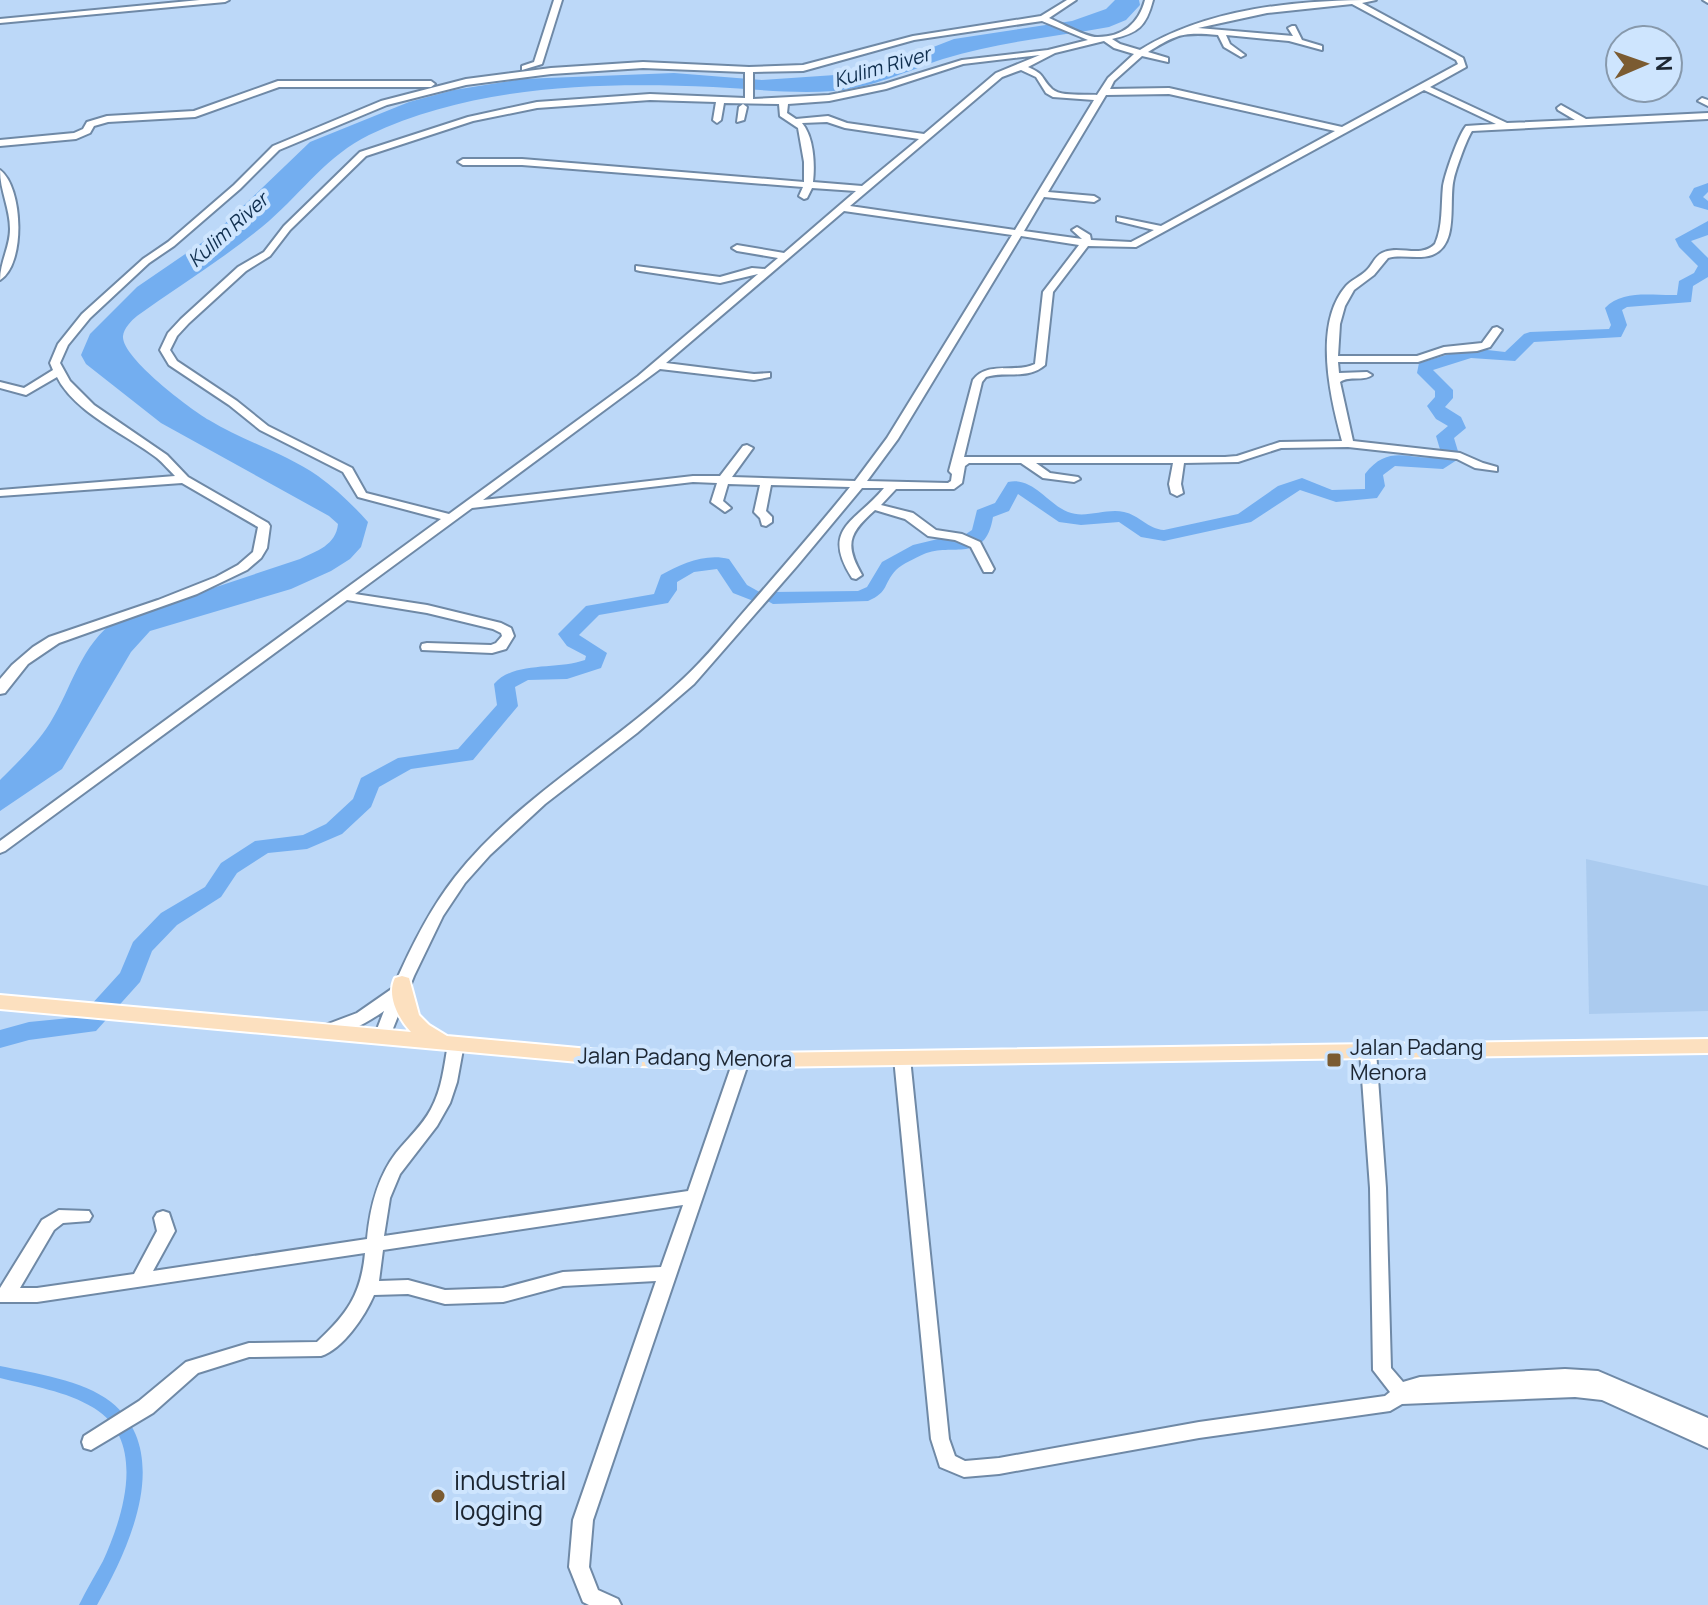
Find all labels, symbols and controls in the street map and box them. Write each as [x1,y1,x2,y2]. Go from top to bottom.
north arrow [1604,24,1684,104]
water label: Kulim River [830,39,936,93]
text: N [1649,55,1679,72]
water label: Kulim River [182,185,276,273]
place label: Jalan Padang Menora [1350,1032,1484,1087]
street label: Jalan Padang Menora [577,1040,793,1074]
marker: Jalan Padang Menora [1325,1051,1343,1069]
place label: industrial logging [454,1462,566,1528]
marker: industrial logging [429,1487,447,1505]

